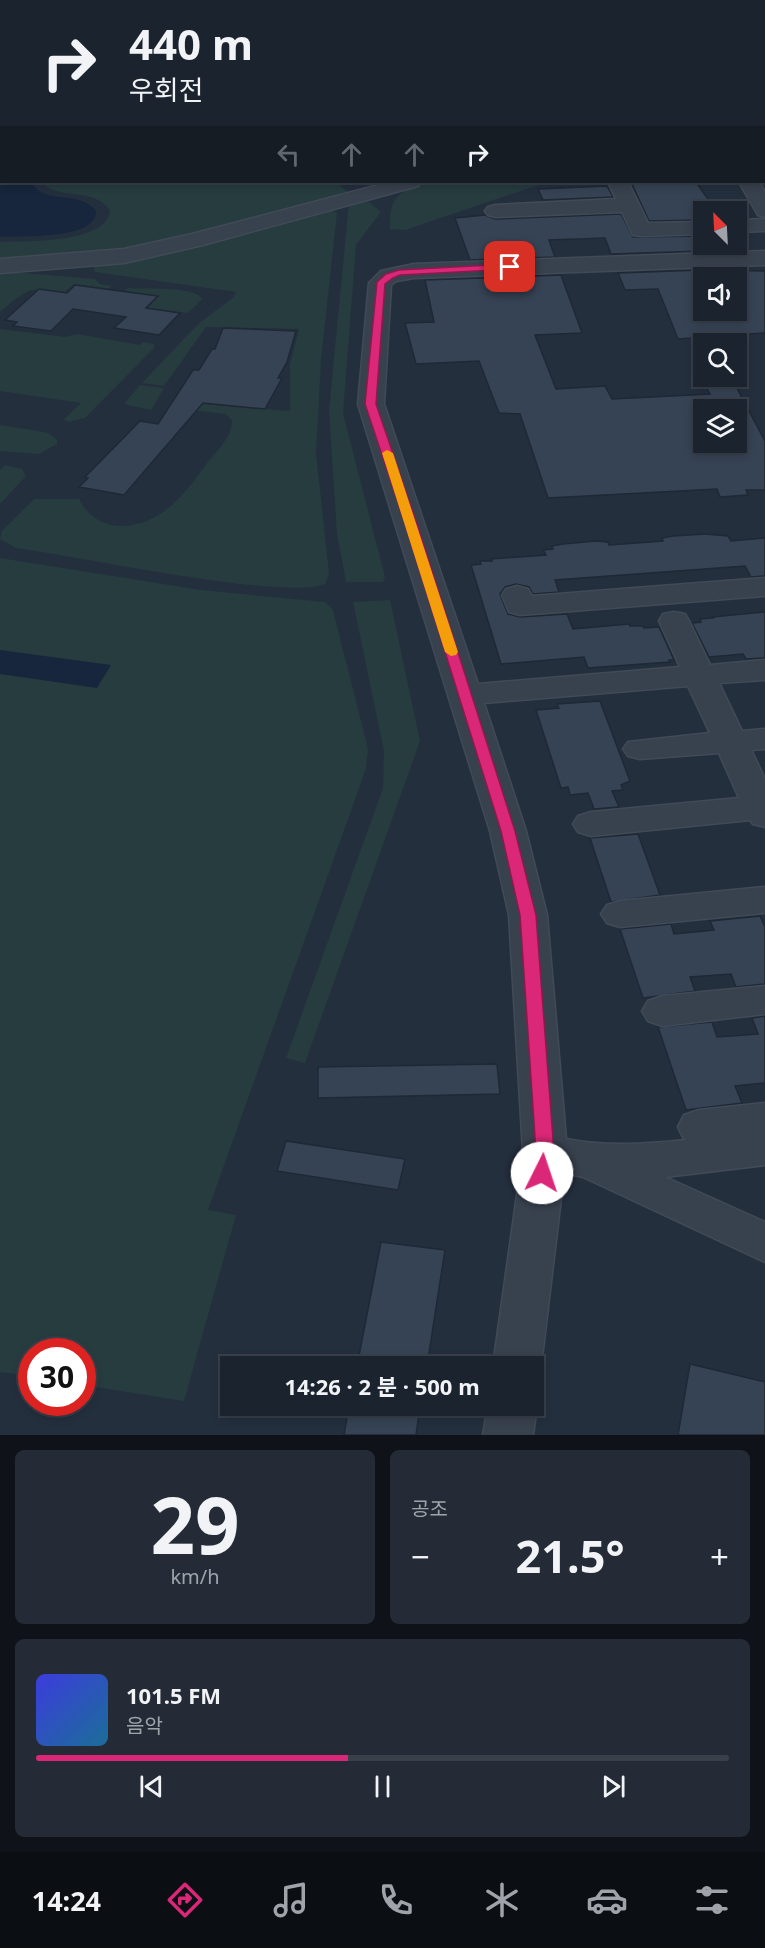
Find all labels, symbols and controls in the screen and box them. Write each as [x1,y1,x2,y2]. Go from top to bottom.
text: 440 m [129,15,253,72]
icon: right [30,24,108,102]
text: 우회전 [129,71,204,108]
icon: left [272,138,305,171]
icon: ahead [335,138,368,171]
icon: ahead [398,138,431,171]
icon: right [461,138,494,171]
north arrow [693,201,747,255]
map controls [693,201,747,453]
pin [484,241,535,292]
icon: arrive [493,250,526,283]
button: sound [693,267,747,321]
button: search [693,333,747,387]
button: layers [693,399,747,453]
position arrow [510,1141,574,1205]
speed limit sign: 30 [18,1338,96,1416]
text: 14:26 · 2 분 · 500 m [284,1371,480,1401]
text: 29 [150,1471,240,1577]
text: 공조 [411,1495,448,1522]
text: 21.5° [516,1525,624,1586]
text: − [411,1534,430,1579]
text: + [710,1534,729,1579]
text: km/h [170,1563,220,1590]
text: 101.5 FM [126,1680,221,1710]
text: 음악 [126,1712,163,1739]
icon: previous [135,1770,168,1803]
icon: pause [366,1770,399,1803]
icon: next [597,1770,630,1803]
icon: directions [164,1879,206,1921]
icon: music [270,1879,312,1921]
icon: phone [375,1879,417,1921]
icon: climate [481,1879,523,1921]
icon: car [586,1879,628,1921]
icon: filters [691,1879,733,1921]
text: 14:24 [32,1882,101,1919]

